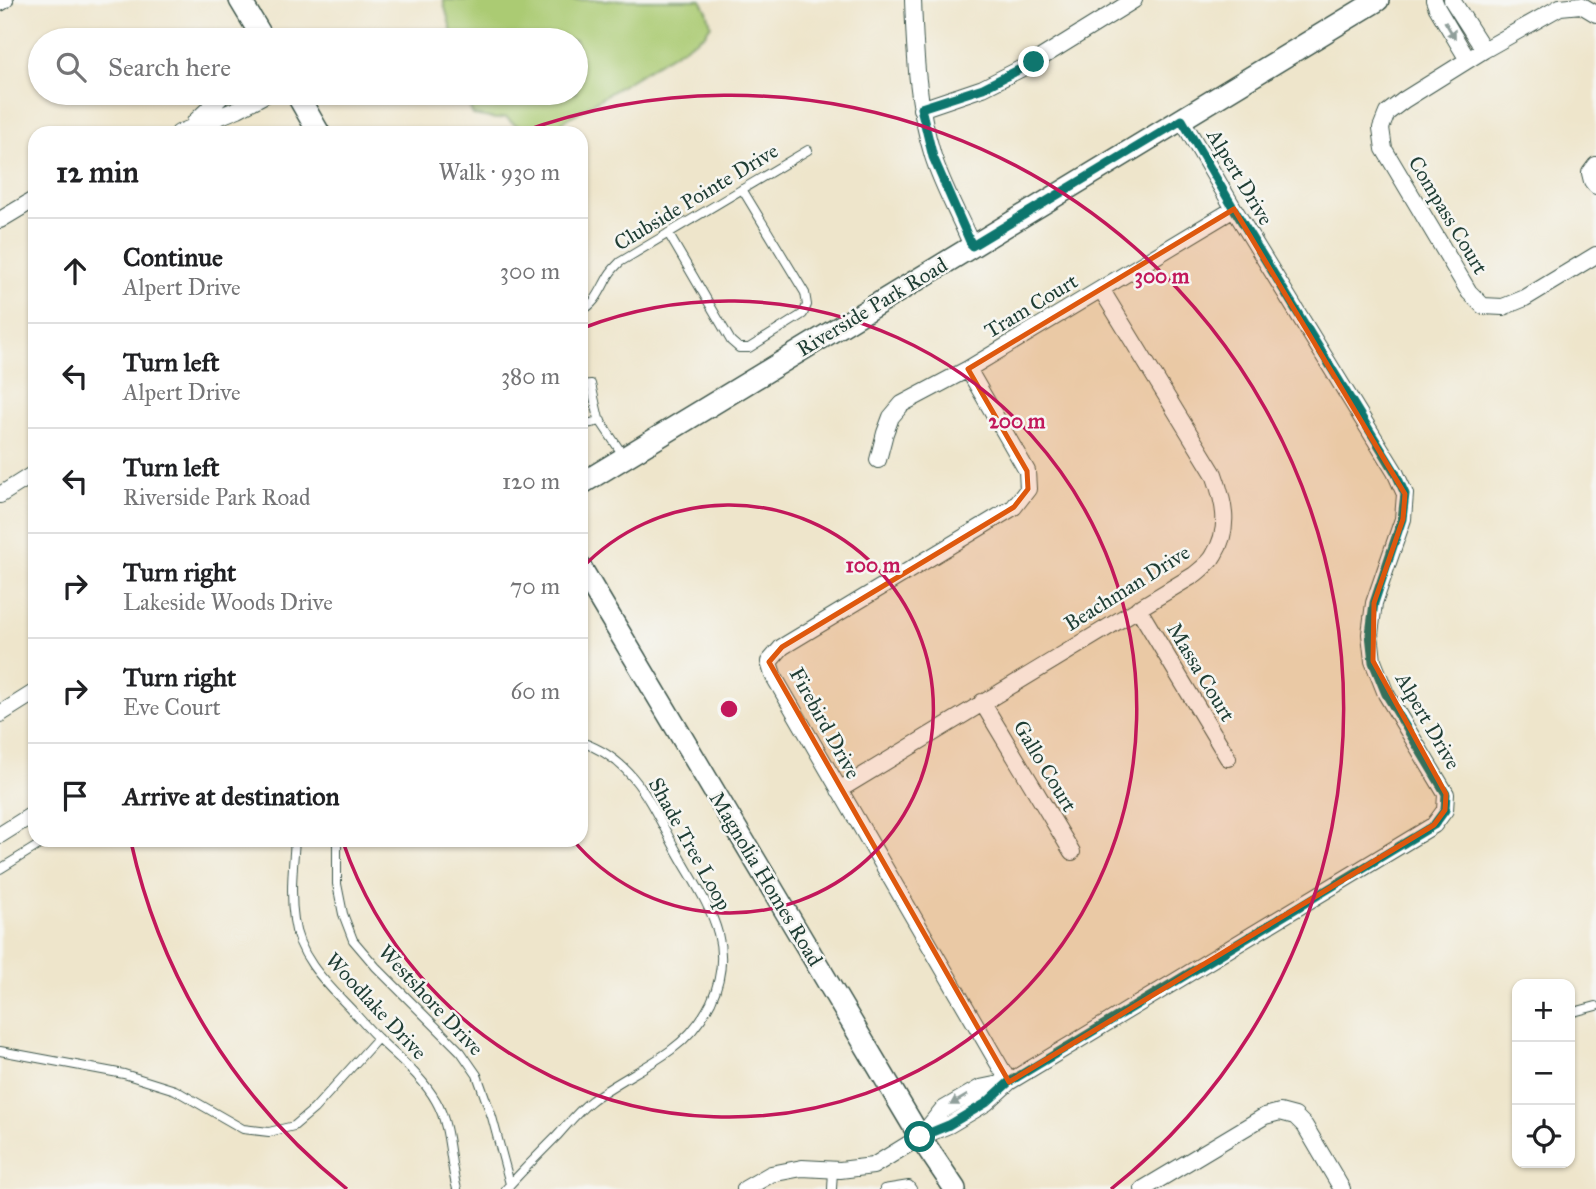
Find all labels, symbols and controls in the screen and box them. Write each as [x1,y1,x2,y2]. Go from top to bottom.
one-way arrow [1444,21,1456,40]
search box [28,28,588,105]
route end [1018,46,1049,77]
icon: search [52,48,90,86]
text: Search here [108,51,231,83]
street label: Alpert Drive [1201,123,1279,230]
street label: Clubside Pointe Drive [609,138,783,256]
street label: Compass Court [1402,151,1494,279]
text: 12 min [56,154,139,190]
text: Walk · 930 m [439,158,560,186]
text: Continue [123,241,223,273]
icon: ahead [56,252,94,290]
street label: Riverside Park Road [792,252,952,362]
text: 300 m [500,257,560,285]
text: 300 m [1134,263,1190,289]
street label: Tram Court [980,268,1083,344]
text: Alpert Drive [123,273,241,301]
text: Turn left [123,346,219,378]
icon: left [56,357,94,395]
text: 380 m [501,362,560,390]
text: Alpert Drive [123,378,241,406]
text: 200 m [989,408,1046,434]
text: Turn left [123,451,219,483]
icon: left [56,462,94,500]
text: 120 m [502,467,560,495]
text: Riverside Park Road [123,483,310,511]
street label: Beachman Drive [1059,539,1195,637]
text: 100 m [846,552,901,578]
text: Turn right [123,556,236,588]
icon: right [56,567,94,605]
text: 70 m [510,572,560,600]
text: Lakeside Woods Drive [123,588,333,616]
street label: Massa Court [1161,618,1241,727]
text: Turn right [123,661,236,693]
street label: Firebird Drive [784,663,866,783]
street label: Alpert Drive [1389,667,1466,774]
icon: right [56,672,94,710]
text: 60 m [511,677,560,705]
text: Eve Court [123,693,221,721]
centre of rings [717,697,741,721]
street label: Gallo Court [1008,715,1083,817]
street label: Shade Tree Loop [643,773,737,915]
icon: arrive [56,777,94,815]
text: Arrive at destination [123,780,340,812]
street label: Magnolia Homes Road [704,787,829,971]
street label: Westshore Drive [373,939,489,1061]
street label: Woodlake Drive [320,947,432,1065]
map controls [1512,979,1575,1168]
button: + [1512,979,1575,1042]
button: − [1512,1042,1575,1105]
one-way arrow [949,1094,968,1106]
button: locate [1512,1105,1575,1168]
route start [904,1121,935,1152]

